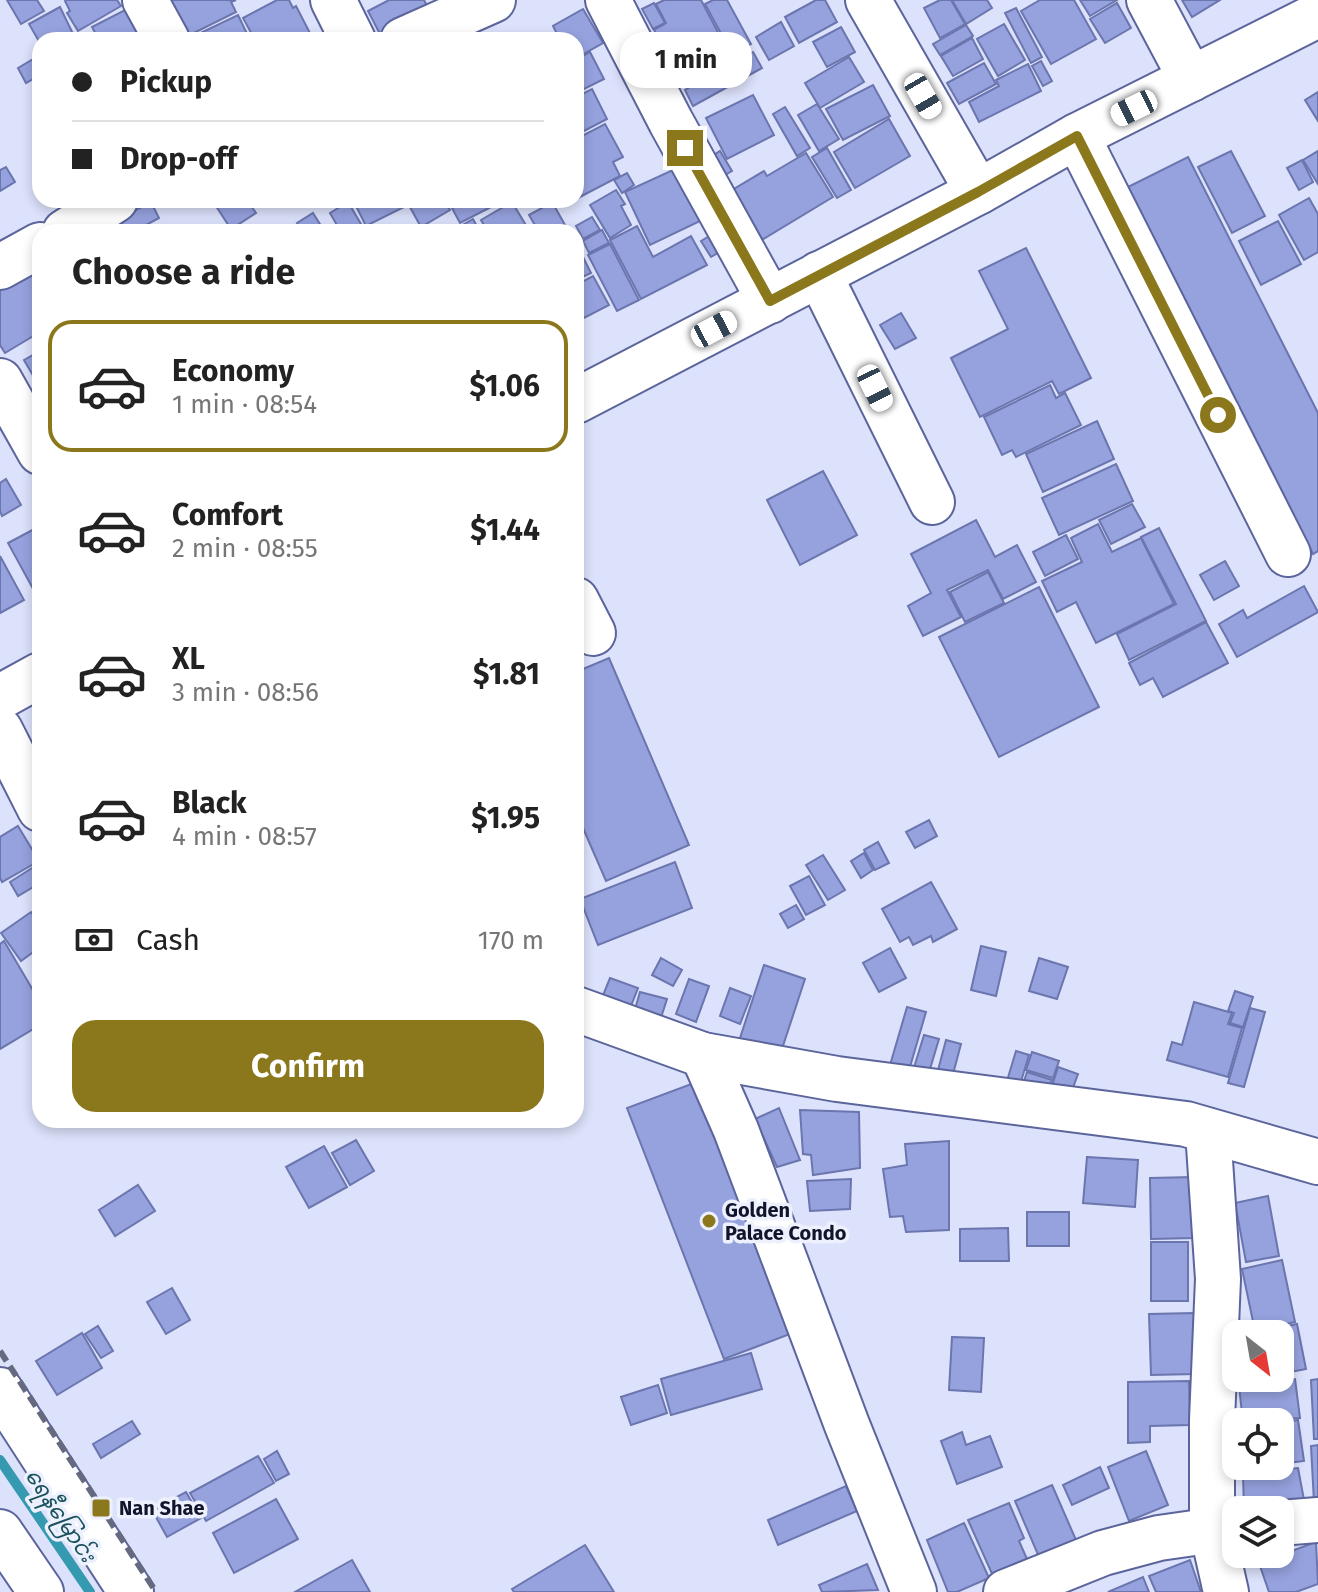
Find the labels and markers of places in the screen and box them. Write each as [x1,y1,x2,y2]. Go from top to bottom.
place label: Golden Palace Condo [725,1198,847,1245]
marker: Golden Palace Condo [700,1212,718,1230]
place label: Nan Shae [119,1496,204,1520]
marker: Nan Shae [90,1497,112,1519]

